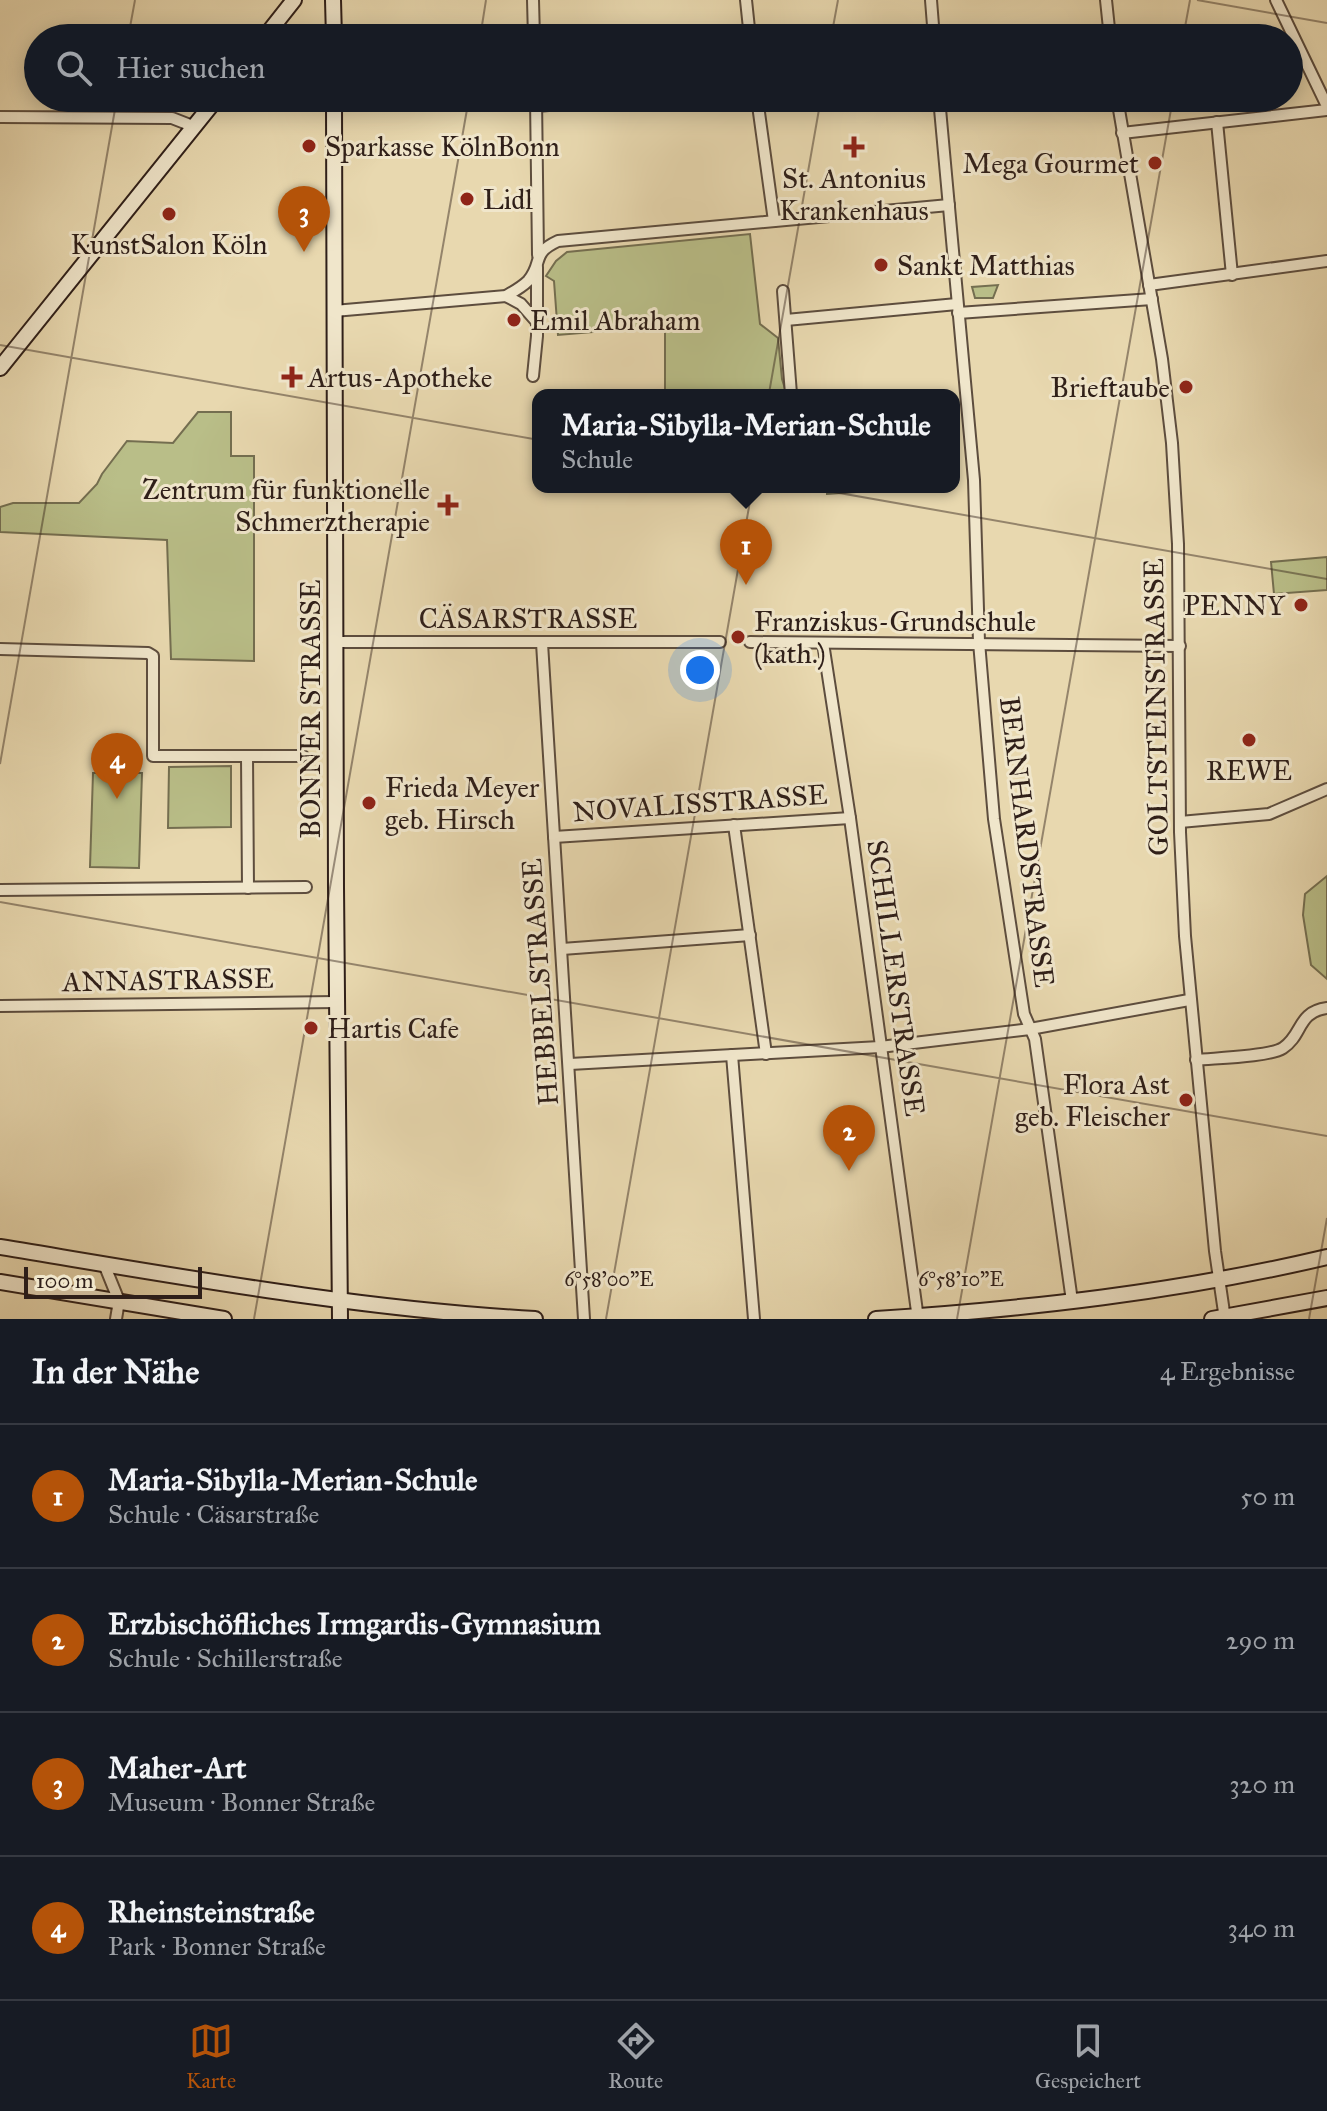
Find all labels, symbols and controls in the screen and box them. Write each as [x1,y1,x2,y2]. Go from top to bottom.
search box [24,24,1303,112]
icon: search [52,46,96,90]
text: Hier suchen [116,50,265,86]
place label: Sparkasse KölnBonn [325,129,560,164]
marker: St. Antonius Krankenhaus [843,136,865,158]
marker: Sparkasse KölnBonn [300,137,318,155]
place label: Mega Gourmet [963,146,1139,181]
marker: Mega Gourmet [1146,154,1164,172]
place label: St. Antonius Krankenhaus [779,161,929,228]
place label: Lidl [483,182,533,217]
pin: 3 [278,186,330,252]
marker: Lidl [458,190,476,208]
marker: KunstSalon Köln [160,205,178,223]
place label: KunstSalon Köln [71,227,267,262]
place label: Sankt Matthias [897,248,1075,283]
marker: Sankt Matthias [872,256,890,274]
place label: Emil Abraham [530,303,700,338]
marker: Emil Abraham [505,311,523,329]
place label: Artus-Apotheke [307,360,492,395]
marker: Artus-Apotheke [283,368,301,386]
place label: Brieftaube [1051,370,1170,405]
marker: Brieftaube [1177,378,1195,396]
popup [532,389,960,493]
text: Maria-Sibylla-Merian-Schule [561,407,931,443]
text: Schule [561,443,633,475]
place label: Zentrum für funktionelle Schmerztherapie [142,472,430,539]
marker: Zentrum für funktionelle Schmerztherapie [437,494,459,516]
pin: 1 [720,519,772,585]
street label: GOLTSTEINSTRASSE [1136,558,1176,856]
street label: BONNER STRASSE [293,580,328,838]
place label: PENNY [1184,588,1286,623]
marker: PENNY [1292,596,1310,614]
street label: CÄSARSTRASSE [419,601,637,636]
place label: Franziskus-Grundschule (kath.) [754,604,1036,671]
marker: Franziskus-Grundschule (kath.) [729,628,747,646]
your location [680,650,720,690]
street label: BERNHARDSTRASSE [992,695,1062,989]
marker: REWE [1240,731,1258,749]
pin: 4 [91,733,143,799]
place label: REWE [1206,753,1292,788]
place label: Frieda Meyer geb. Hirsch [385,770,540,837]
street label: NOVALISSTRASSE [571,777,829,829]
marker: Frieda Meyer geb. Hirsch [360,794,378,812]
street label: SCHILLERSTRASSE [859,838,933,1118]
street label: HEBBELSTRASSE [514,857,566,1107]
street label: ANNASTRASSE [61,961,274,999]
place label: Hartis Cafe [327,1011,459,1046]
marker: Hartis Cafe [302,1019,320,1037]
place label: Flora Ast geb. Fleischer [1015,1067,1170,1134]
marker: Flora Ast geb. Fleischer [1177,1091,1195,1109]
pin: 2 [823,1105,875,1171]
scale bar [24,1263,202,1299]
text: 100 m [36,1267,93,1294]
text: 6°58'00"E [564,1267,654,1291]
text: 6°58'10"E [918,1267,1004,1291]
text: In der Nähe [32,1351,199,1392]
text: 4 Ergebnisse [1160,1355,1295,1387]
text: Maria-Sibylla-Merian-Schule [108,1462,478,1498]
text: 1 [53,1480,63,1512]
text: 50 m [1240,1480,1295,1512]
text: Schule · Cäsarstraße [108,1498,319,1530]
text: Erzbischöfliches Irmgardis-Gymnasium [108,1606,601,1642]
text: 2 [52,1624,64,1656]
text: 290 m [1226,1624,1295,1656]
text: Schule · Schillerstraße [108,1642,343,1674]
text: Maher-Art [108,1750,246,1786]
text: 3 [53,1768,63,1800]
text: 320 m [1229,1768,1295,1800]
text: Museum · Bonner Straße [108,1786,375,1818]
text: Rheinsteinstraße [108,1894,315,1930]
text: 4 [51,1912,65,1944]
text: 340 m [1228,1912,1295,1944]
text: Park · Bonner Straße [108,1930,326,1962]
tab: Karte [186,2019,236,2094]
tab: Route [608,2019,663,2094]
tab: Gespeichert [1035,2019,1141,2094]

